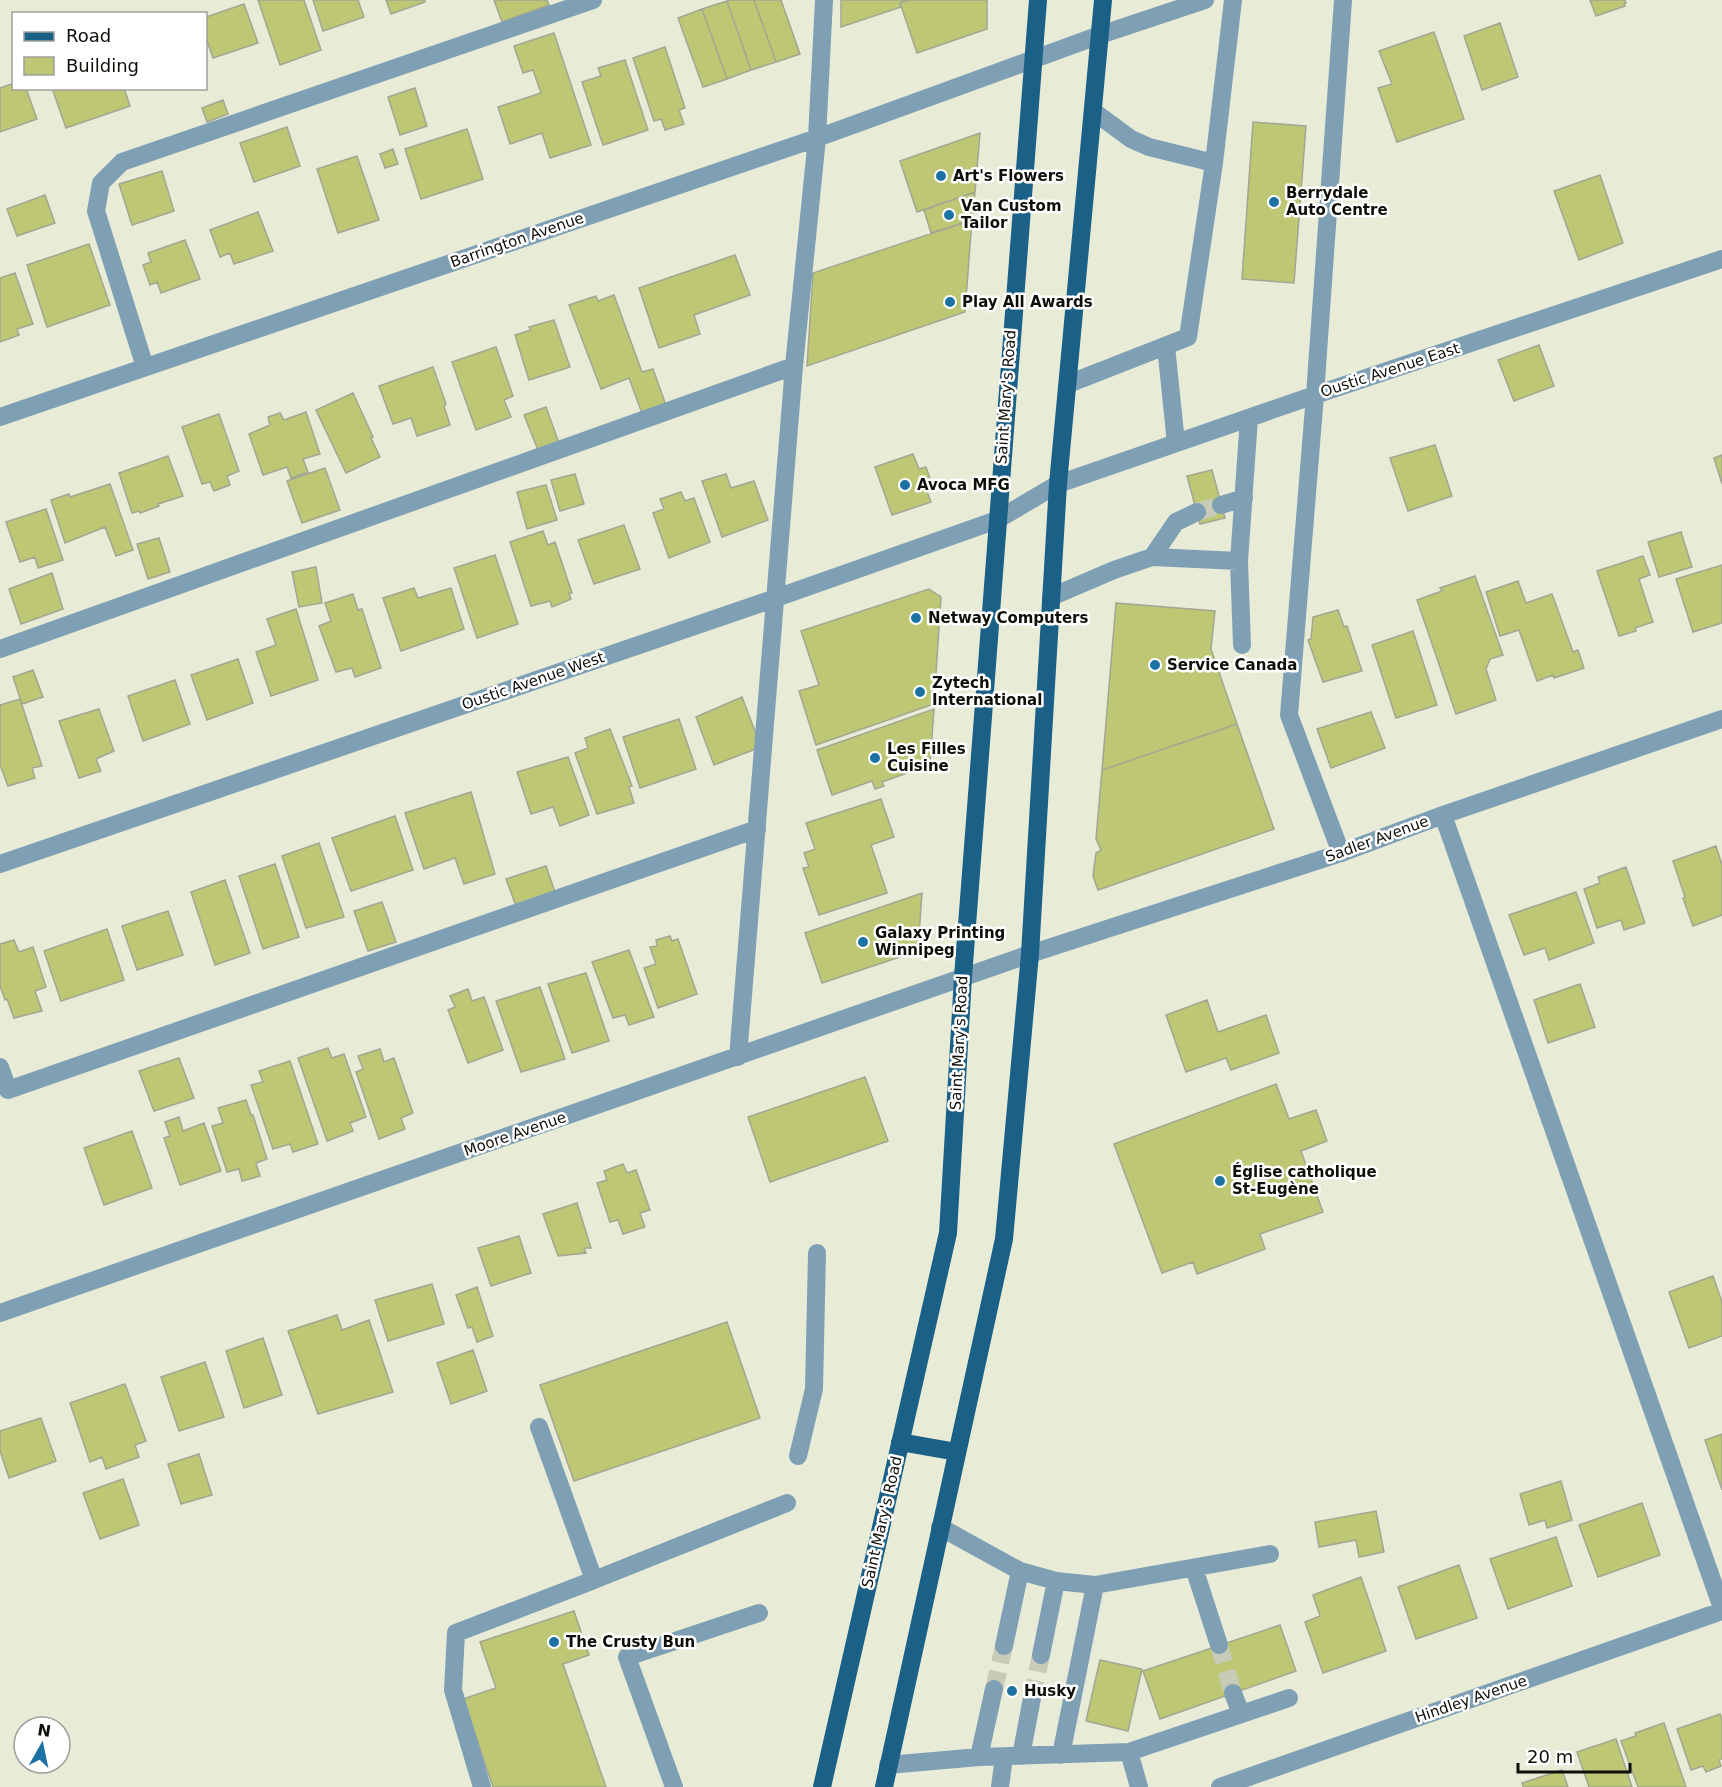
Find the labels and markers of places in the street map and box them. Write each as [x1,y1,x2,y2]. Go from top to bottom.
place label: Art's Flowers [953,167,1064,185]
marker: Art's Flowers [934,169,948,183]
place label: Berrydale Auto Centre [1286,184,1388,219]
marker: Berrydale Auto Centre [1267,195,1281,209]
place label: Van Custom Tailor [961,197,1062,232]
marker: Van Custom Tailor [942,208,956,222]
place label: Play All Awards [962,293,1093,311]
marker: Play All Awards [943,295,957,309]
place label: Avoca MFG [917,476,1010,494]
marker: Avoca MFG [898,478,912,492]
place label: Netway Computers [928,609,1089,627]
marker: Netway Computers [909,611,923,625]
place label: Service Canada [1167,656,1297,674]
marker: Service Canada [1148,658,1162,672]
place label: Zytech International [932,674,1042,709]
marker: Zytech International [913,685,927,699]
place label: Les Filles Cuisine [887,740,966,775]
marker: Les Filles Cuisine [868,751,882,765]
place label: Galaxy Printing Winnipeg [875,924,1005,959]
marker: Galaxy Printing Winnipeg [856,935,870,949]
place label: Église catholique St-Eugène [1232,1162,1377,1198]
marker: Église catholique St-Eugène [1213,1174,1227,1188]
place label: The Crusty Bun [566,1633,695,1651]
marker: The Crusty Bun [547,1635,561,1649]
place label: Husky [1024,1682,1076,1700]
marker: Husky [1005,1684,1019,1698]

